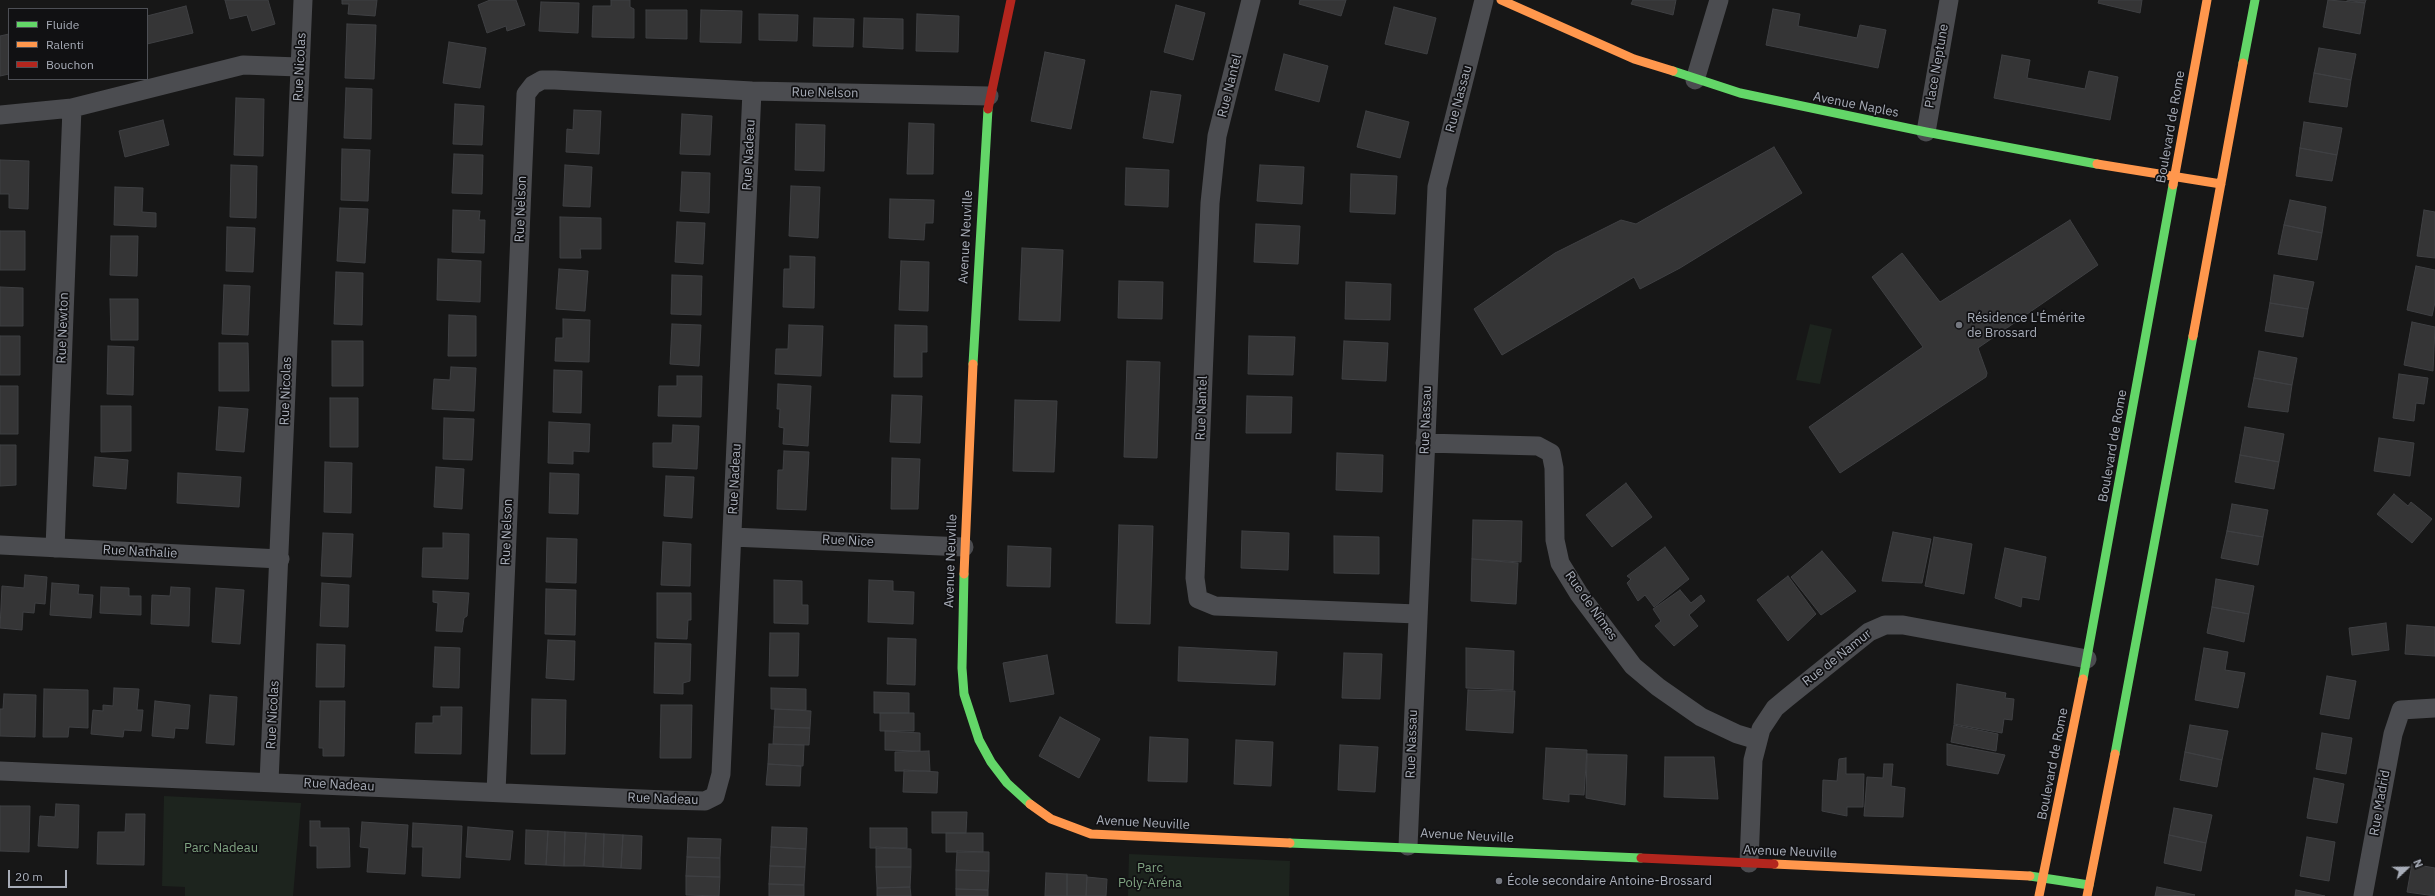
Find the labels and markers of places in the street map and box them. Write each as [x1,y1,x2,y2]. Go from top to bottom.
place label: Résidence L'Émérite de Brossard [1967,310,2085,341]
marker: Résidence L'Émérite de Brossard [1954,320,1964,330]
place label: École secondaire Antoine-Brossard [1507,873,1712,889]
marker: École secondaire Antoine-Brossard [1494,876,1504,886]

